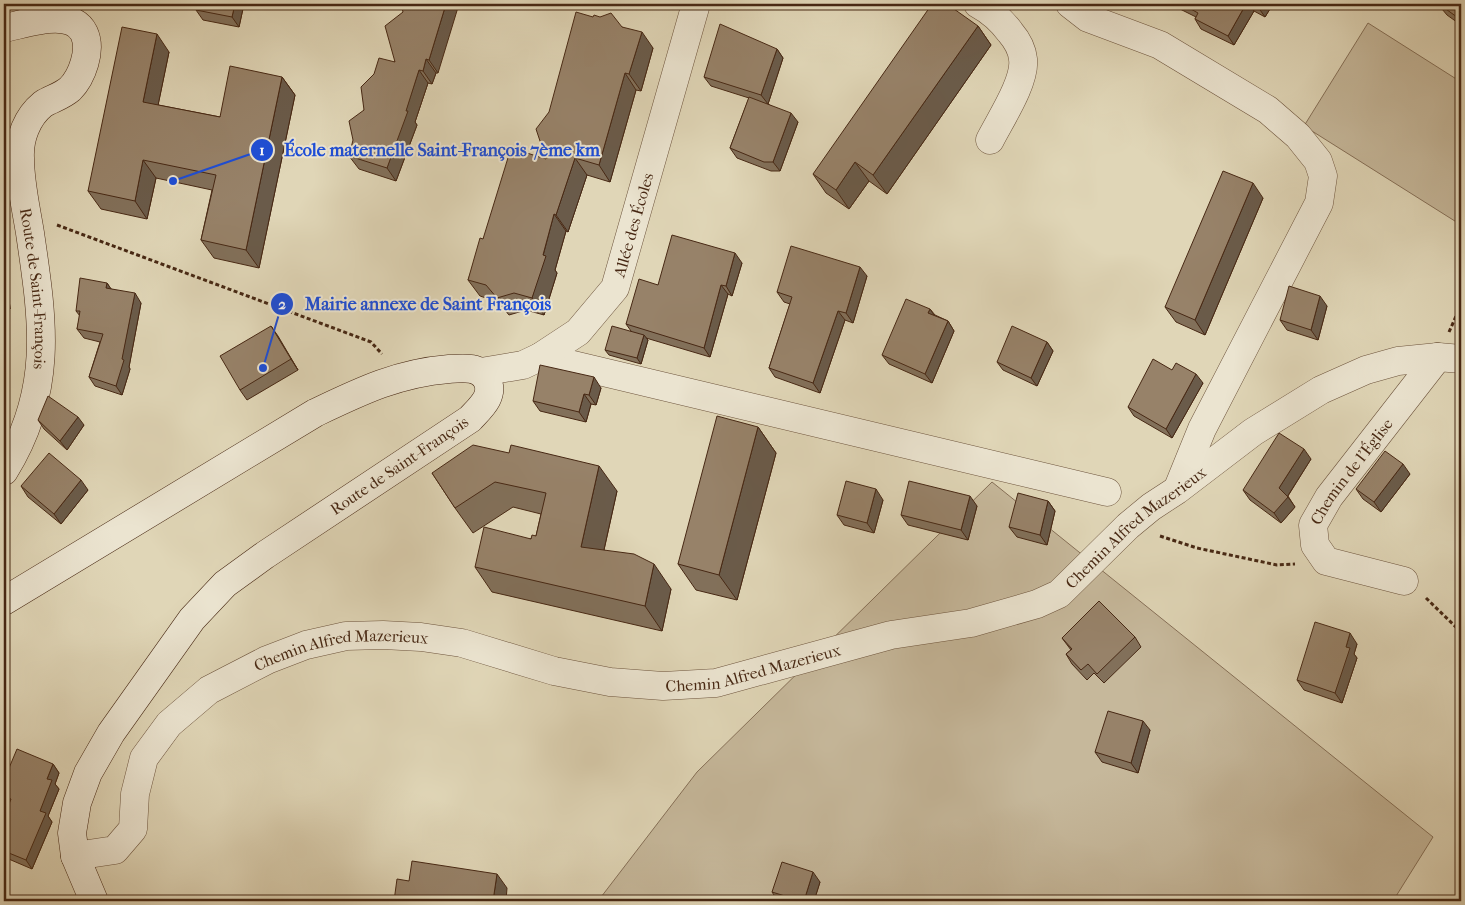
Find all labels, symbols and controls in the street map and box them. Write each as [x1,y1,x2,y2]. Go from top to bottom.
callout: École maternelle Saint-François 7ème km [249,133,611,166]
text: École maternelle Saint-François 7ème km [284,138,601,161]
text: 1 [259,141,265,159]
street label: Allée des Écoles [609,171,657,280]
street label: Route de Saint-François [16,206,50,370]
callout: Mairie annexe de Saint François [270,288,561,321]
text: Mairie annexe de Saint François [304,294,552,315]
text: 2 [278,295,286,313]
street label: Route de Saint-François [327,412,472,519]
street label: Chemin de l'Église [1306,414,1397,528]
street label: Chemin Alfred Mazerieux [1061,462,1210,593]
street label: Chemin Alfred Mazerieux [251,626,430,675]
street label: Chemin Alfred Mazerieux [665,640,843,696]

